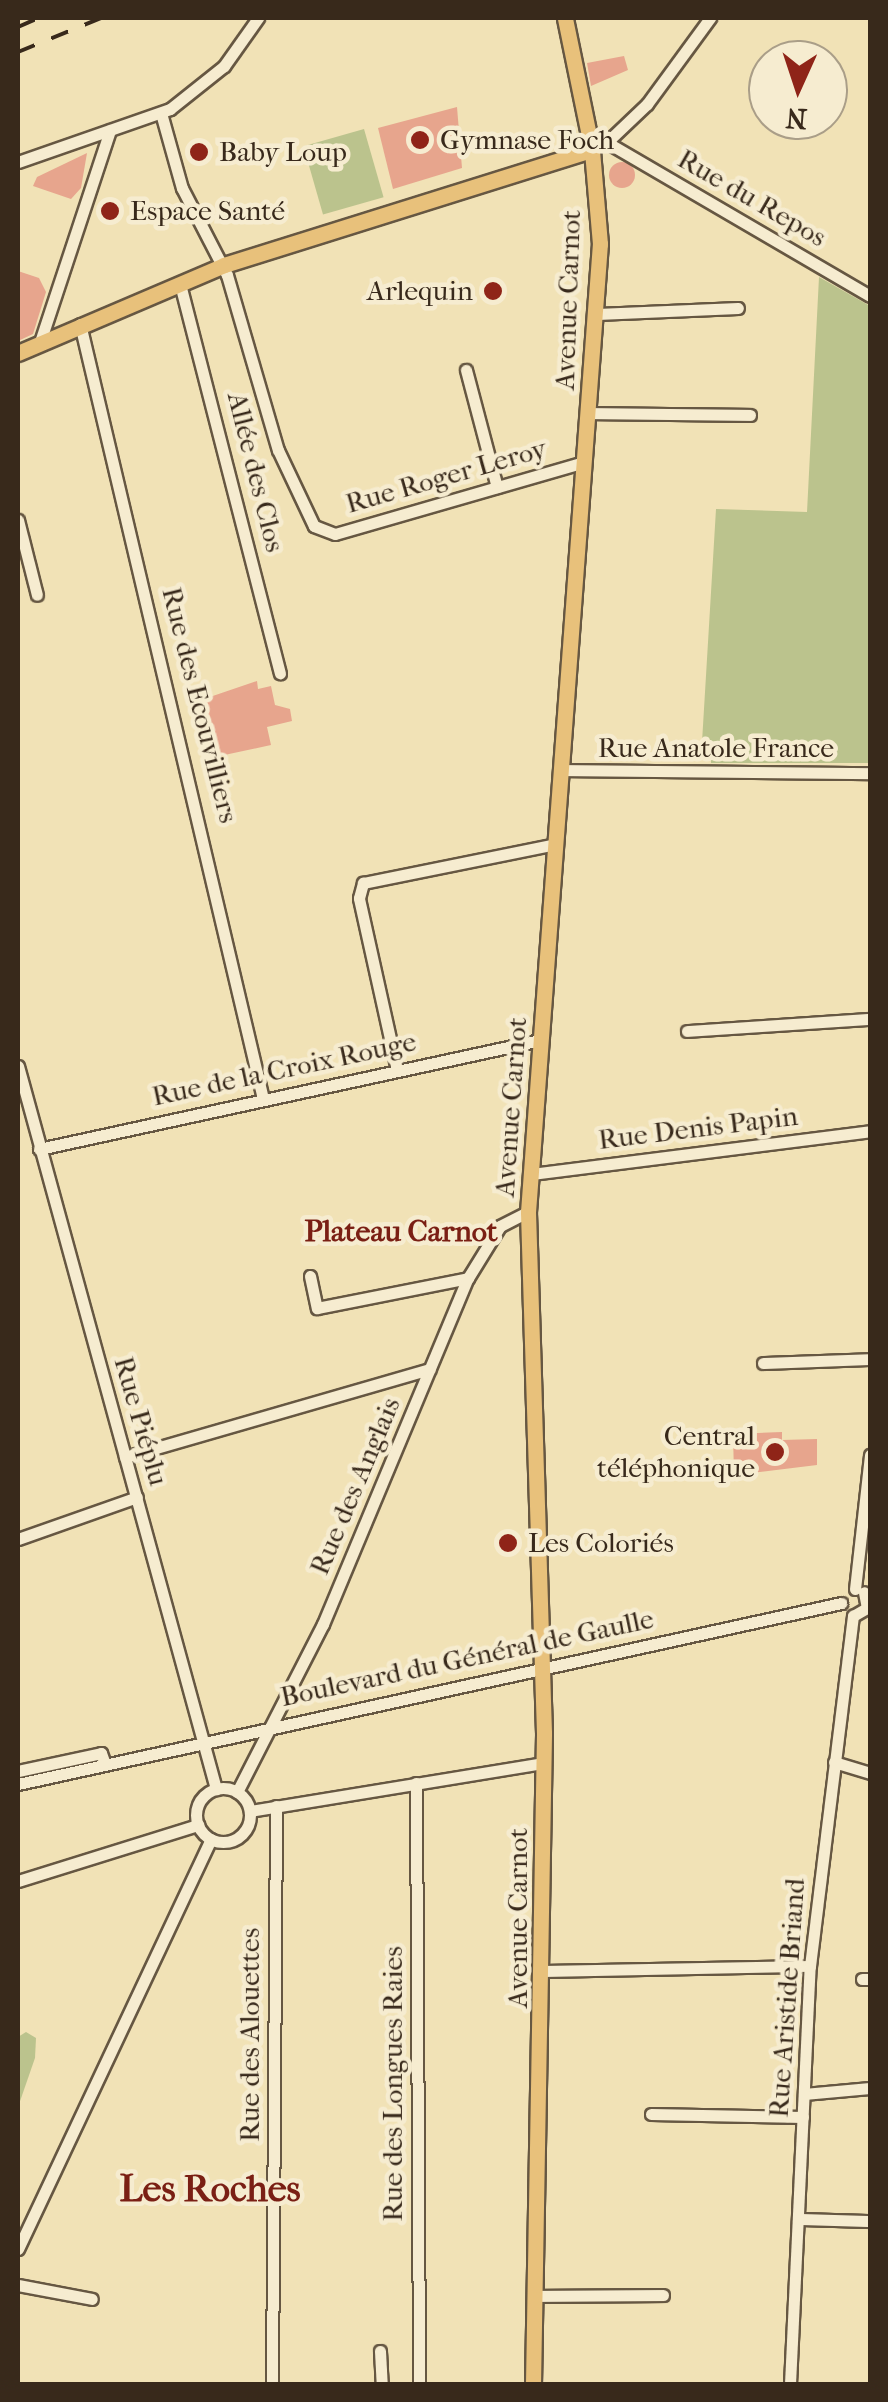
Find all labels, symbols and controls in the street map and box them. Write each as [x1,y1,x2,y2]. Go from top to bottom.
north arrow [748,40,848,140]
text: N [785,101,808,135]
place label: Gymnase Foch [440,123,614,157]
marker: Gymnase Foch [409,129,431,151]
place label: Baby Loup [219,135,347,169]
marker: Baby Loup [188,141,210,163]
street label: Rue du Repos [672,142,832,254]
place label: Espace Santé [130,194,285,228]
marker: Espace Santé [99,200,121,222]
street label: Avenue Carnot [548,209,588,391]
place label: Arlequin [367,274,473,308]
marker: Arlequin [482,280,504,302]
street label: Allée des Clos [220,389,292,555]
street label: Rue Roger Leroy [342,431,550,521]
street label: Rue des Ecouvilliers [154,584,246,826]
street label: Rue Anatole France [598,731,834,765]
street label: Avenue Carnot [488,1016,534,1198]
street label: Rue de la Croix Rouge [149,1025,419,1113]
street label: Rue Denis Papin [596,1099,800,1157]
district label: Plateau Carnot [305,1214,497,1250]
street label: Rue Piéplu [107,1353,175,1489]
street label: Rue des Anglais [303,1392,407,1580]
place label: Central téléphonique [597,1419,755,1485]
marker: Central téléphonique [764,1441,786,1463]
place label: Les Coloriés [528,1526,674,1560]
marker: Les Coloriés [497,1532,519,1554]
street label: Boulevard du Général de Gaulle [277,1602,657,1714]
street label: Avenue Carnot [501,1828,535,2008]
street label: Rue Aristide Briand [762,1877,812,2119]
street label: Rue des Alouettes [233,1928,267,2142]
street label: Rue des Longues Raies [376,1946,410,2222]
district label: Les Roches [120,2166,300,2212]

